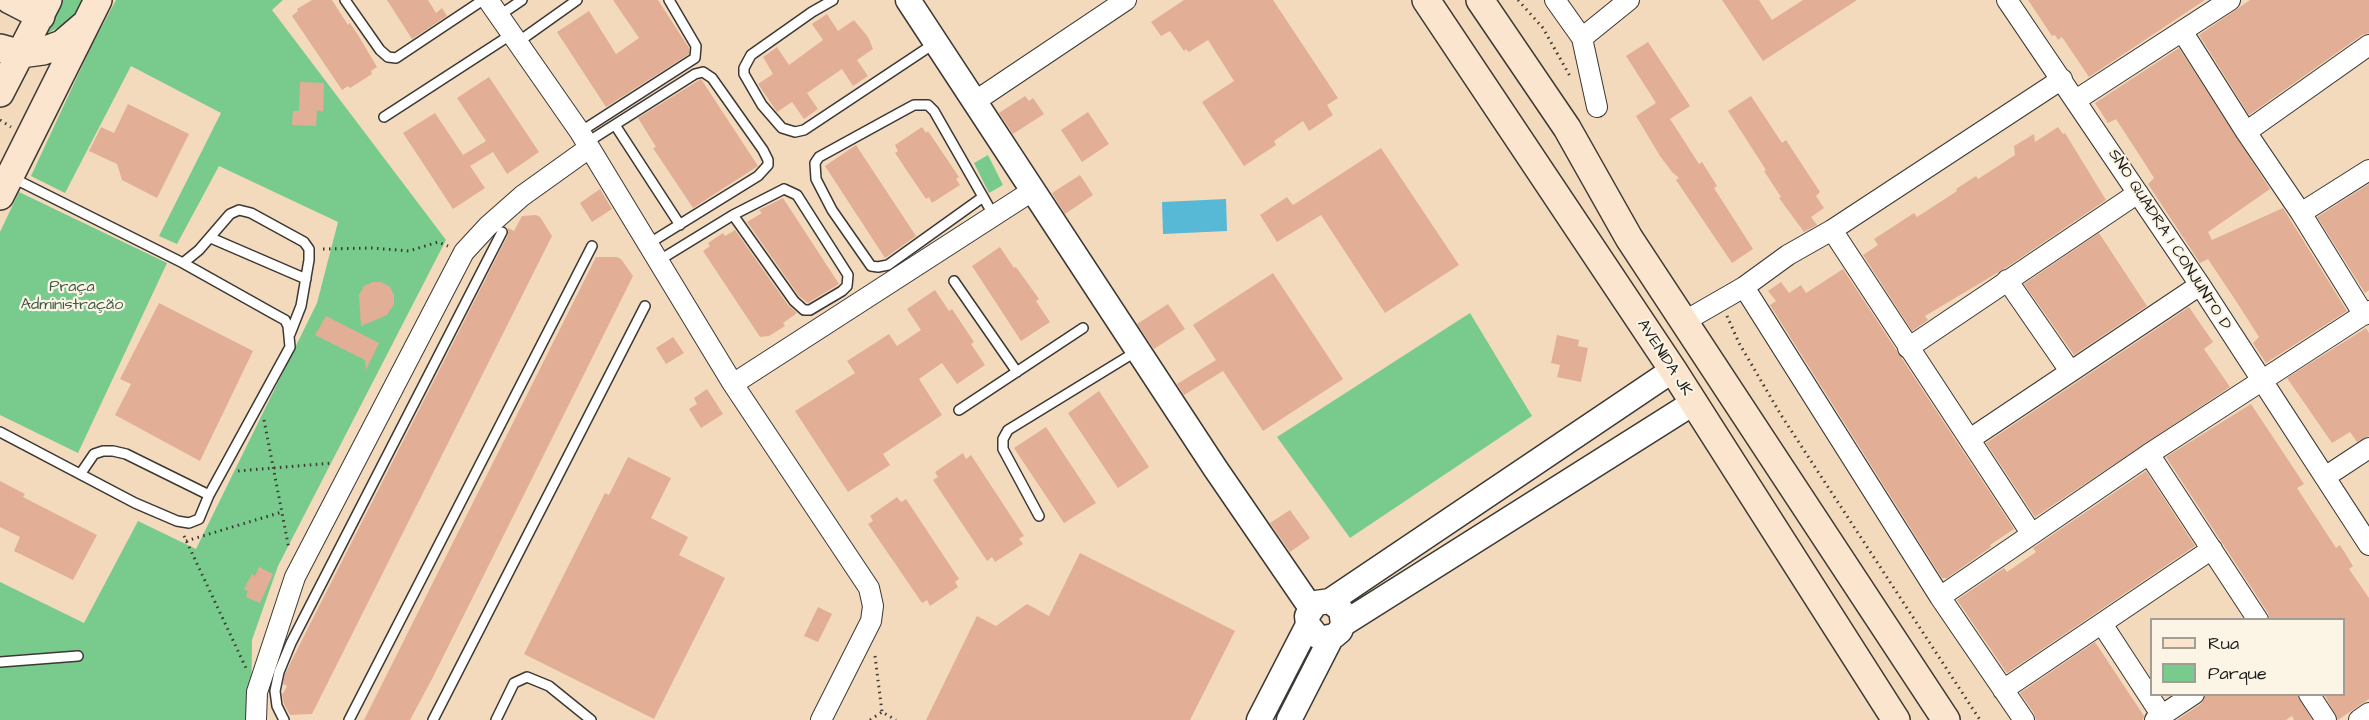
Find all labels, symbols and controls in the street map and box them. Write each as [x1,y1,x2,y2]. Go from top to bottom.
street label: SNO QUADRA 1 CONJUNTO D [2103,146,2235,334]
park label: Praça Administração [21,278,123,316]
street label: AVENIDA JK [1632,316,1696,400]
legend [2150,618,2345,696]
text: Rua [2208,631,2239,656]
text: Parque [2208,661,2267,686]

